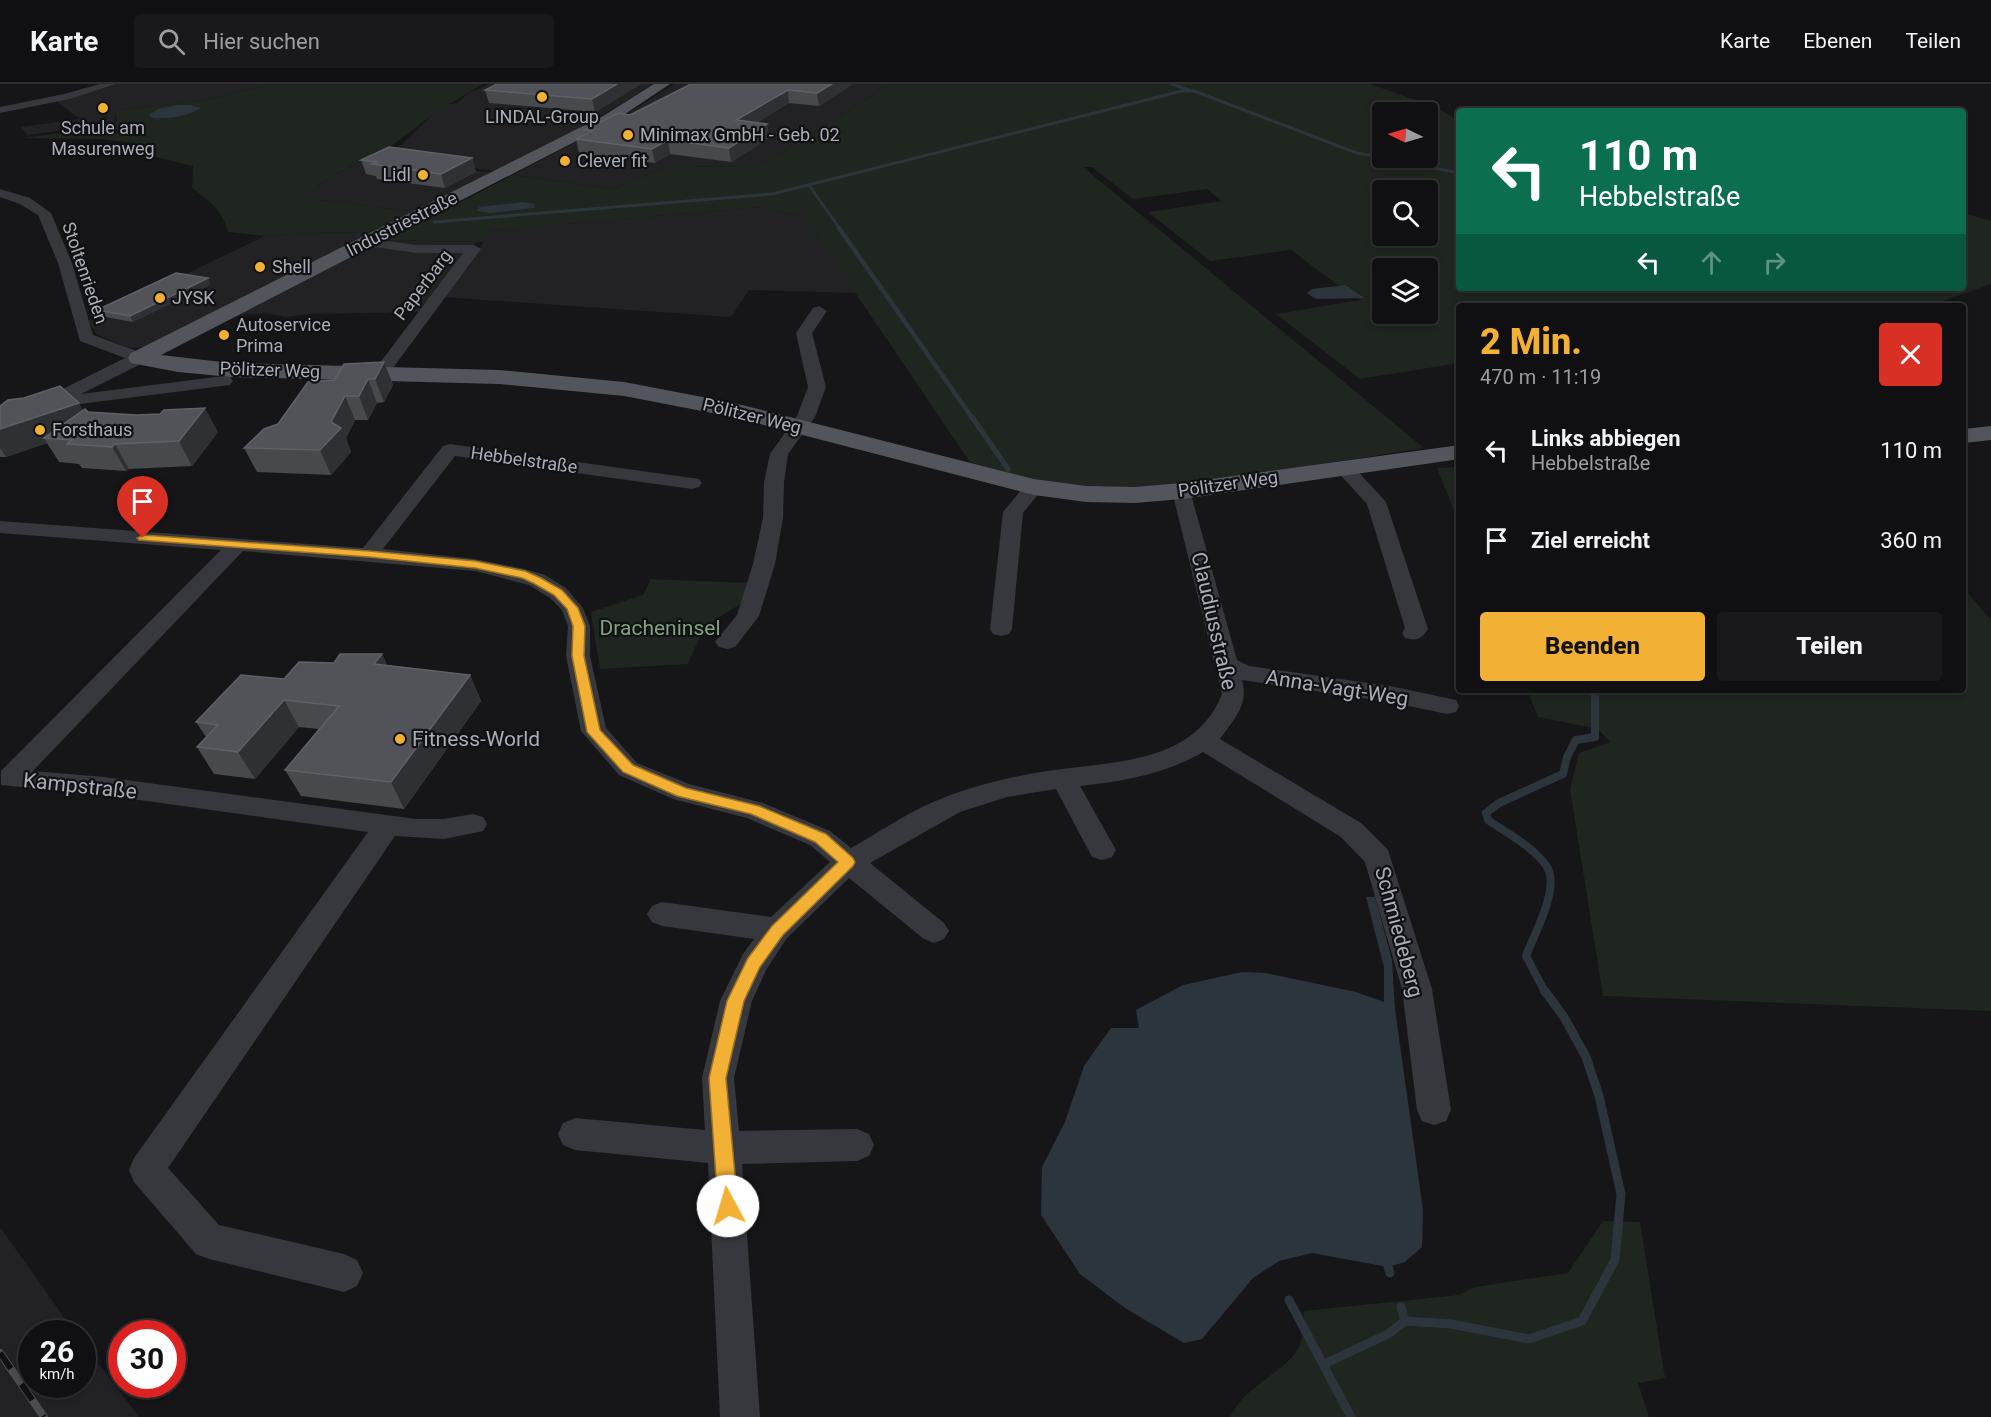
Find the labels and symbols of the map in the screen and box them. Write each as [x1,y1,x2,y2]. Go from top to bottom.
marker: LINDAL-Group [535,90,549,104]
marker: Schule am Masurenweg [96,101,110,115]
north arrow [1372,102,1438,168]
place label: LINDAL-Group [485,106,599,127]
place label: Schule am Masurenweg [51,117,155,159]
place label: Minimax GmbH - Geb. 02 [640,124,840,145]
marker: Minimax GmbH - Geb. 02 [621,128,635,142]
place label: Clever fit [577,150,647,171]
marker: Clever fit [558,154,572,168]
place label: Lidl [382,164,411,185]
marker: Lidl [416,168,430,182]
street label: Industriestraße [343,187,460,260]
street label: Stoltenrieden [58,219,113,326]
street label: Paperbarg [389,245,456,324]
place label: Shell [272,256,311,277]
marker: Shell [253,260,267,274]
place label: JYSK [172,287,215,308]
marker: JYSK [153,291,167,305]
place label: Autoservice Prima [236,314,331,356]
marker: Autoservice Prima [217,328,231,342]
street label: Pölitzer Weg [219,357,321,382]
street label: Pölitzer Weg [701,393,803,438]
place label: Forsthaus [52,419,132,440]
marker: Forsthaus [33,423,47,437]
street label: Hebbelstraße [469,442,579,477]
street label: Pölitzer Weg [1177,466,1279,501]
pin [117,476,168,538]
street label: Claudiusstraße [1186,550,1242,692]
park label: Dracheninsel [600,616,721,640]
street label: Anna-Vagt-Weg [1264,665,1410,711]
place label: Fitness-World [412,727,540,751]
marker: Fitness-World [393,732,407,746]
street label: Kampstraße [22,768,138,804]
street label: Schmiedeberg [1370,864,1428,1000]
position arrow [696,1174,760,1238]
speed limit sign: 30 [108,1320,186,1398]

